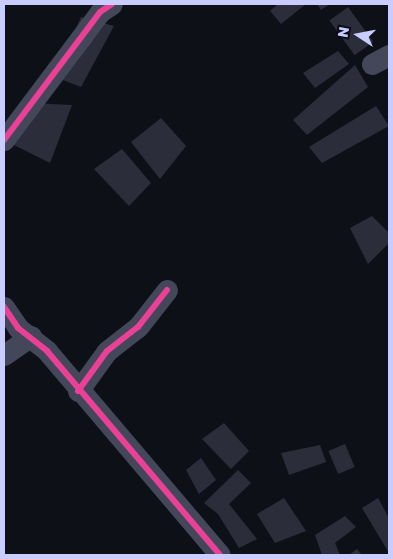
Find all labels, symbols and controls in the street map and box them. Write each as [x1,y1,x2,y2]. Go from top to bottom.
north arrow [333,10,383,60]
text: N [333,25,352,39]

